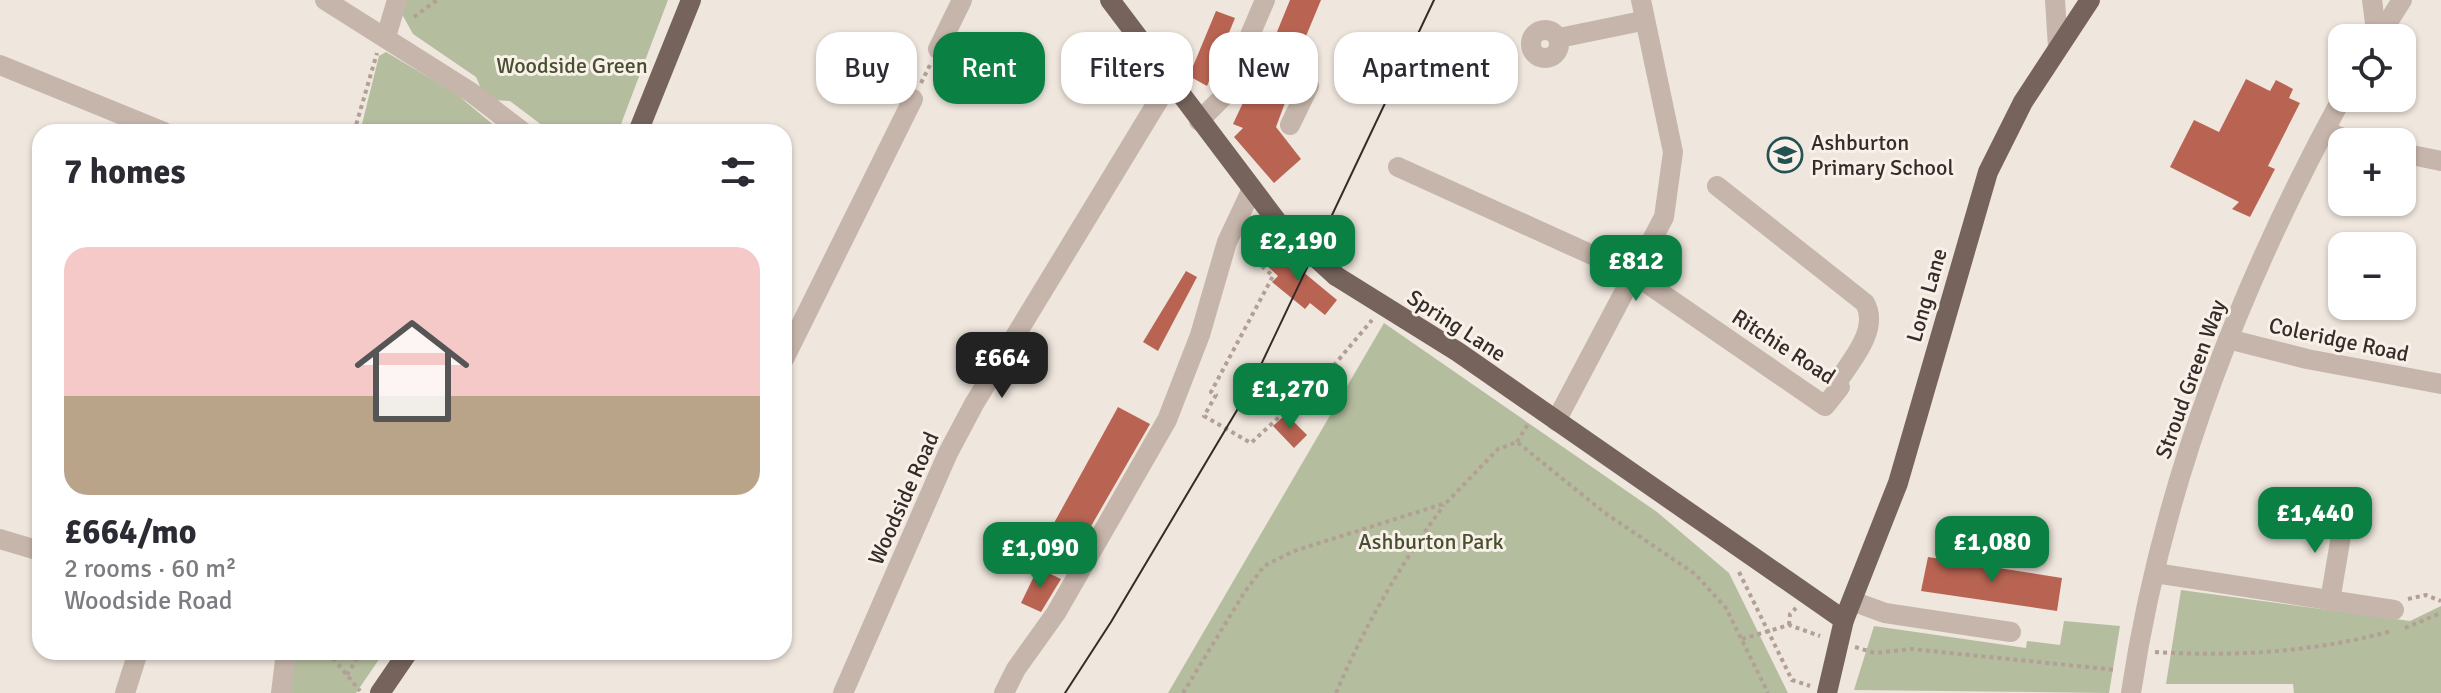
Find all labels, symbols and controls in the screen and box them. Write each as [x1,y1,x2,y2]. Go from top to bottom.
map controls [2328,24,2416,320]
button: locate [2328,24,2416,112]
chip: Buy [816,32,917,104]
chip: Rent [933,32,1045,104]
chip: Filters [1061,32,1193,104]
chip: New [1209,32,1318,104]
chip: Apartment [1334,32,1518,104]
park label: Woodside Green [496,52,648,79]
button: + [2328,128,2416,216]
place label: Ashburton Primary School [1811,129,1954,181]
school or university icon: Ashburton Primary School [1766,136,1804,174]
icon: filters [716,150,760,194]
text: 7 homes [64,151,185,193]
pin: £2,190 [1233,215,1363,283]
text: £2,190 [1259,225,1337,257]
button: − [2328,232,2416,320]
pin: £812 [1589,235,1683,303]
text: £812 [1608,245,1664,277]
street label: Long Lane [1900,245,1953,345]
street label: Spring Lane [1402,284,1511,367]
street label: Stroud Green Way [2149,295,2232,462]
icon: home [340,299,484,443]
street label: Ritchie Road [1727,303,1840,390]
street label: Coleridge Road [2266,311,2411,368]
pin: £664 [955,332,1049,400]
text: £664 [974,342,1030,374]
pin: £1,270 [1225,363,1355,431]
text: £1,270 [1251,373,1329,405]
street label: Woodside Road [862,428,945,569]
pin: £1,440 [2250,487,2380,555]
text: £1,440 [2276,497,2354,529]
text: £664/mo [64,511,197,553]
pin: £1,080 [1927,516,2057,584]
pin: £1,090 [975,522,1105,590]
text: £1,080 [1953,526,2031,558]
park label: Ashburton Park [1358,528,1504,555]
text: £1,090 [1001,532,1079,564]
text: 2 rooms · 60 m² [64,553,237,585]
text: Woodside Road [64,585,233,617]

